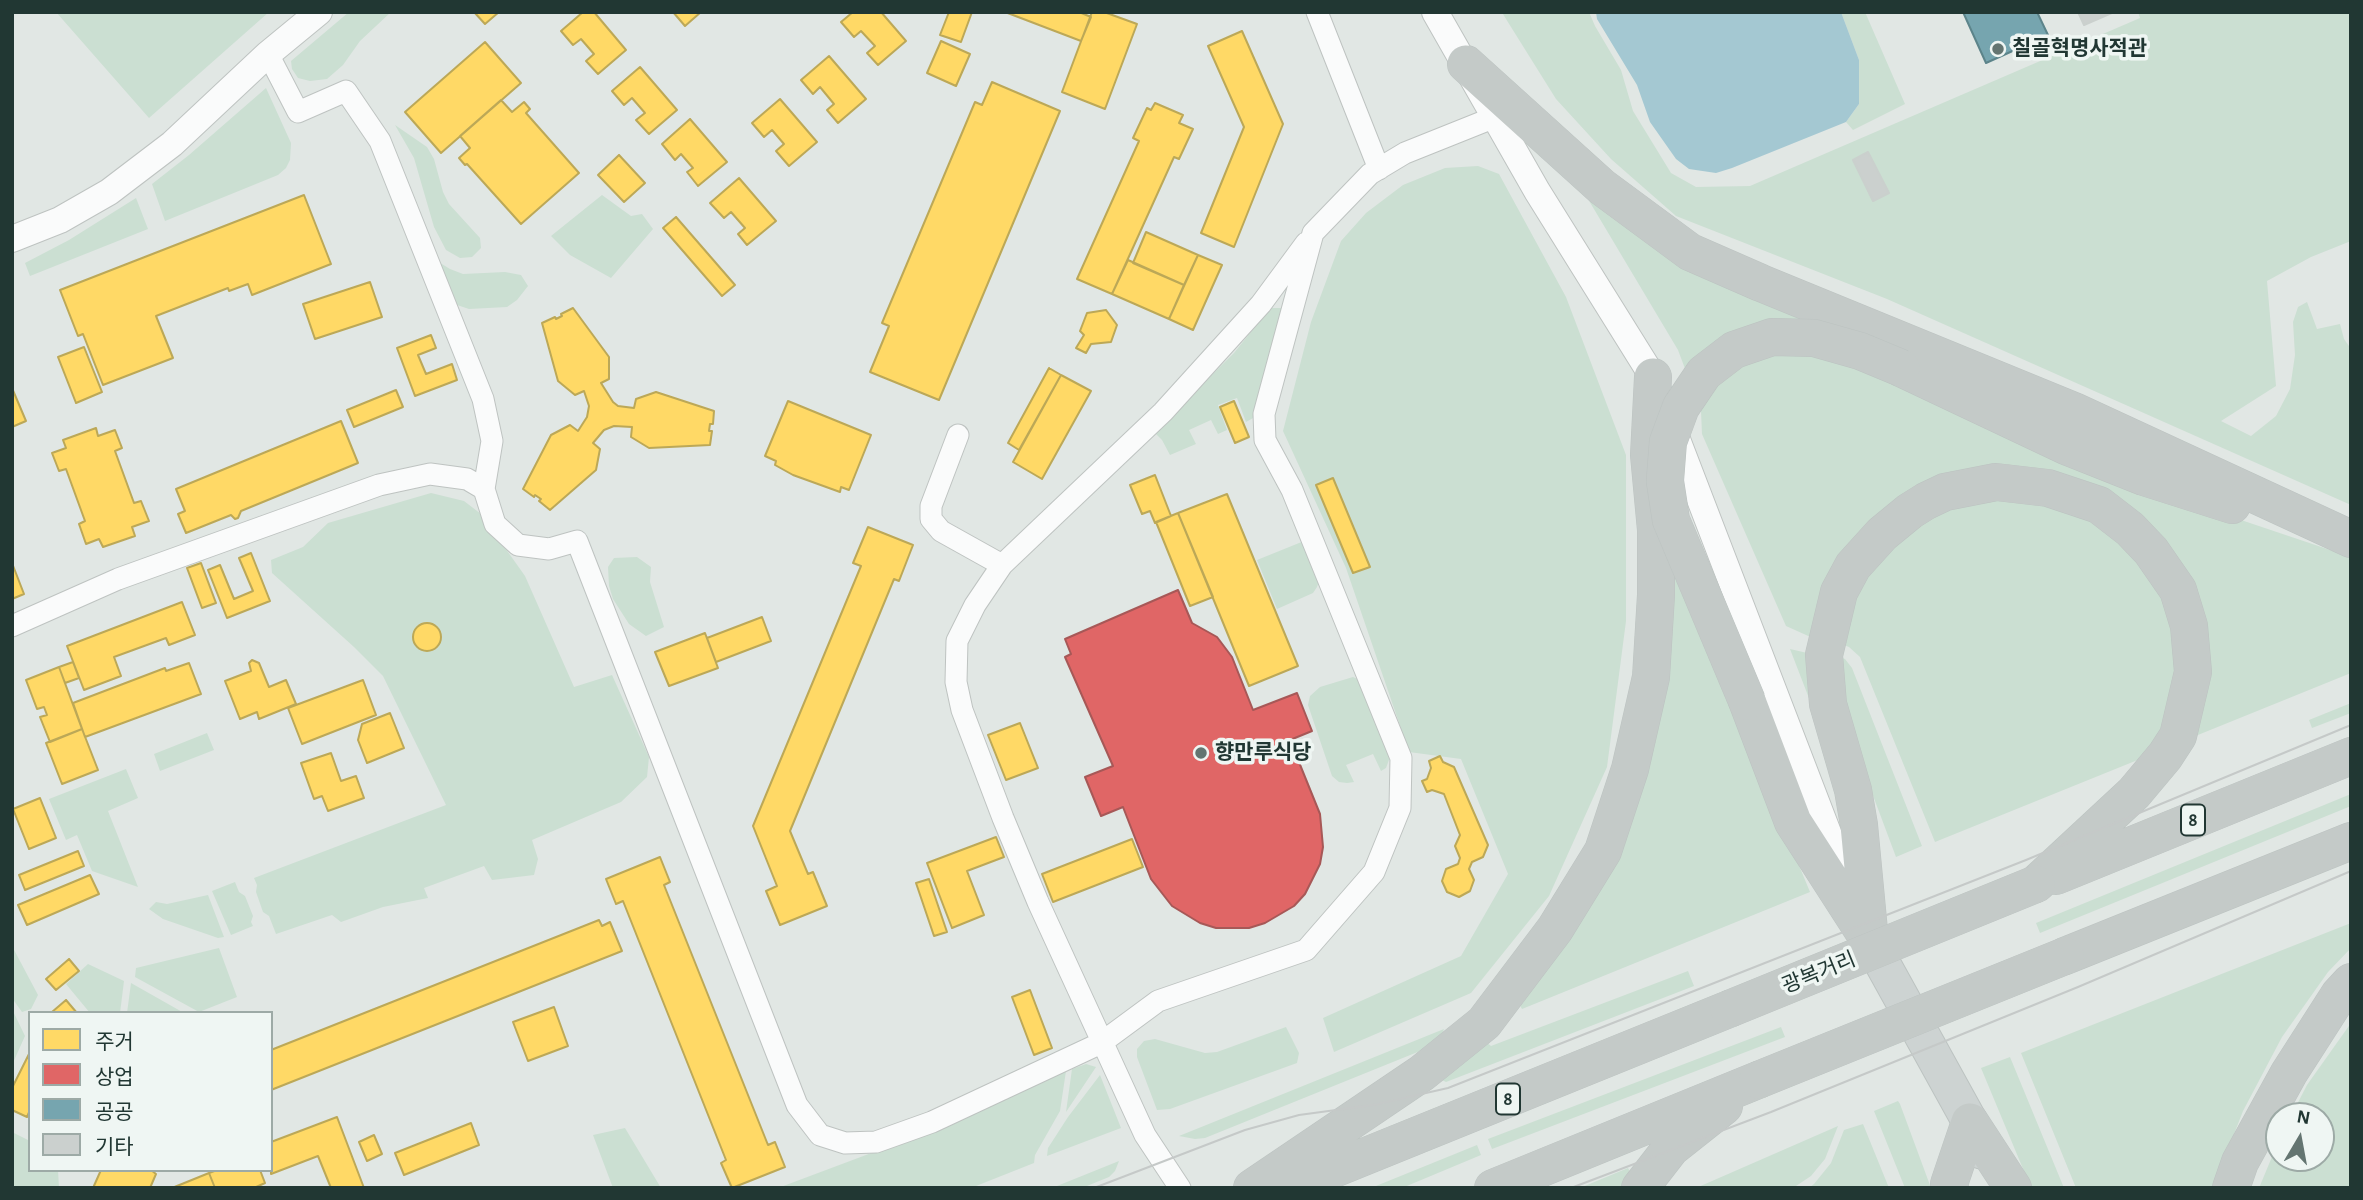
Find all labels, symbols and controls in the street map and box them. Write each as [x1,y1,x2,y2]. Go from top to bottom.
place label: 칠골혁명사적관 [2012,36,2147,62]
marker: 칠골혁명사적관 [1990,41,2006,57]
place label: 향만루식당 [1215,740,1312,766]
marker: 향만루식당 [1193,745,1209,761]
road number: 8 [2181,804,2205,835]
street label: 광복거리 [1778,947,1860,999]
legend [28,1011,273,1172]
text: 주거 [95,1032,134,1053]
text: 상업 [95,1067,134,1088]
road number: 8 [1496,1084,1520,1114]
text: 공공 [95,1102,134,1123]
north arrow [2265,1102,2335,1172]
text: N [2295,1107,2312,1128]
text: 기타 [95,1137,134,1158]

